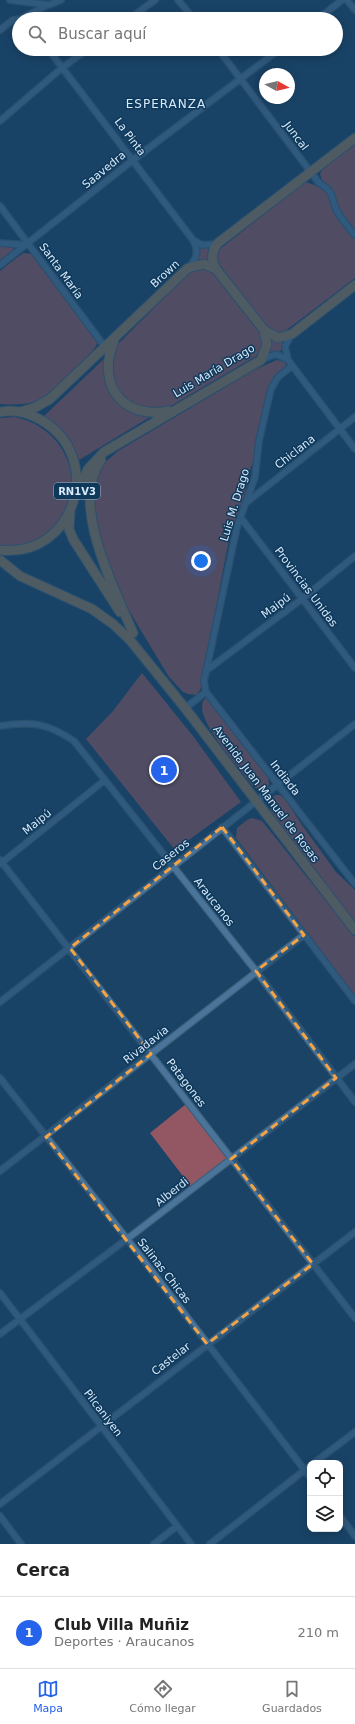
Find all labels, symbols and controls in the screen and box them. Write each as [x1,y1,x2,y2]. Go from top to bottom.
search box [12,12,343,56]
icon: search [26,23,48,45]
text: Buscar aquí [58,25,146,43]
north arrow [259,68,295,104]
district label: ESPERANZA [126,97,206,111]
street label: La Pinta [112,116,148,158]
street label: Juncal [280,118,311,153]
street label: Saavedra [80,149,128,191]
street label: Santa María [36,241,86,301]
street label: Brown [148,257,182,291]
street label: Luis María Drago [171,341,257,400]
street label: Chiclana [272,432,318,472]
street label: Luis M. Drago [218,467,252,543]
road number: RN1V3 [54,483,100,499]
street label: Provincias Unidas [272,545,340,630]
your location [191,551,211,571]
street label: Maipú [259,591,293,621]
street label: Avenida Juan Manuel de Rosas [210,723,322,865]
pin: 1 [151,755,177,785]
street label: Indiada [267,758,303,798]
street label: Maipú [20,806,54,838]
street label: Caseros [150,836,192,874]
street label: Araucanos [191,875,237,929]
street label: Rivadavia [121,1023,171,1067]
street label: Patagones [164,1056,209,1110]
street label: Alberdi [153,1175,191,1209]
street label: Salinas Chicas [135,1236,194,1306]
street label: Castelar [149,1340,193,1378]
street label: Pilcaniyen [81,1387,125,1439]
map controls [307,1460,343,1532]
button: locate [307,1460,343,1496]
button: layers [307,1496,343,1532]
text: Cerca [16,1560,70,1580]
text: Club Villa Muñiz [54,1616,189,1634]
text: 1 [24,1625,34,1640]
text: 210 m [297,1625,339,1640]
text: Deportes · Araucanos [54,1634,194,1649]
tab: Mapa [33,1678,63,1715]
tab: Cómo llegar [129,1678,196,1715]
tab: Guardados [262,1678,322,1715]

